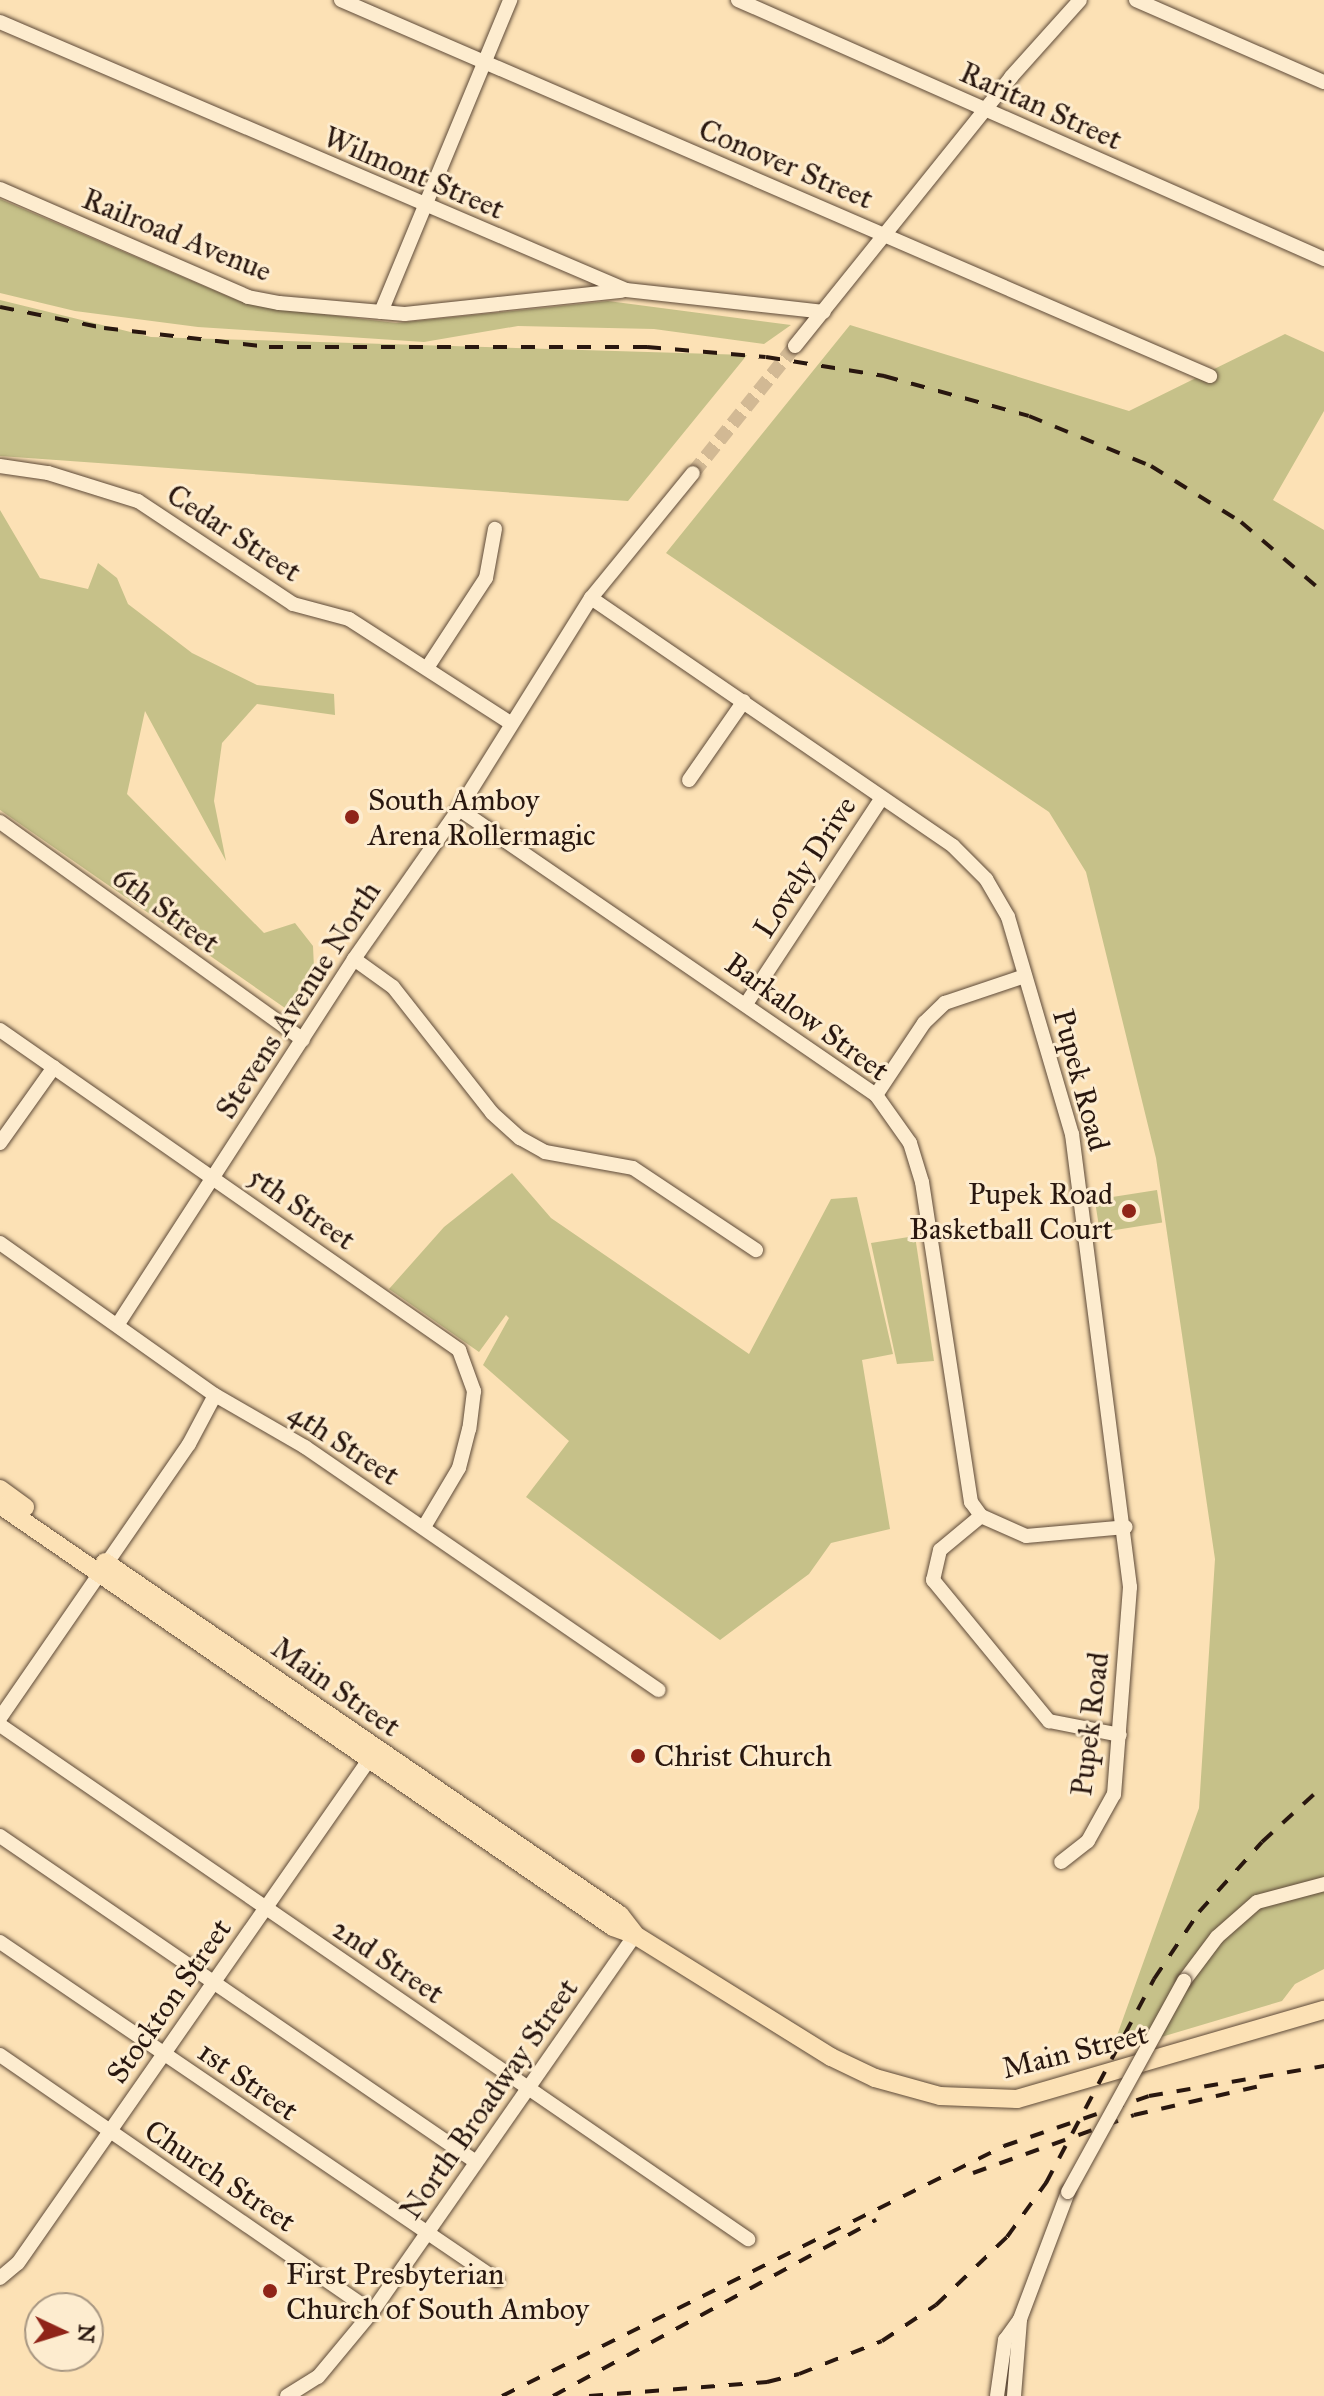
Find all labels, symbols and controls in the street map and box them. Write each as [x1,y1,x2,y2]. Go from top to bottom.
street label: Raritan Street [954,54,1128,158]
street label: Conover Street [693,111,879,217]
street label: Wilmont Street [318,119,510,227]
street label: Railroad Avenue [77,181,277,289]
street label: Cedar Street [160,476,308,590]
place label: South Amboy Arena Rollermagic [368,782,596,852]
street label: Lovely Drive [746,790,864,944]
marker: South Amboy Arena Rollermagic [343,808,361,826]
street label: 6th Street [105,859,227,961]
street label: Stevens Avenue North [208,875,388,1125]
street label: Barkalow Street [718,945,896,1089]
street label: Pupek Road [1045,1005,1117,1155]
street label: 5th Street [242,1158,362,1258]
place label: Pupek Road Basketball Court [909,1176,1113,1246]
marker: Pupek Road Basketball Court [1120,1202,1138,1220]
street label: 4th Street [282,1395,406,1493]
street label: Main Street [265,1630,407,1744]
street label: Pupek Road [1063,1650,1117,1798]
place label: Christ Church [654,1738,832,1774]
marker: Christ Church [629,1747,647,1765]
street label: 2nd Street [325,1911,451,2011]
street label: Stockton Street [99,1912,239,2090]
street label: North Broadway Street [392,1972,586,2226]
street label: Main Street [998,2016,1152,2086]
street label: 1st Street [191,2033,305,2129]
street label: Church Street [138,2112,302,2240]
place label: First Presbyterian Church of South Amboy [286,2256,589,2326]
marker: First Presbyterian Church of South Amboy [261,2282,279,2300]
north arrow [24,2292,104,2372]
text: N [72,2323,101,2344]

